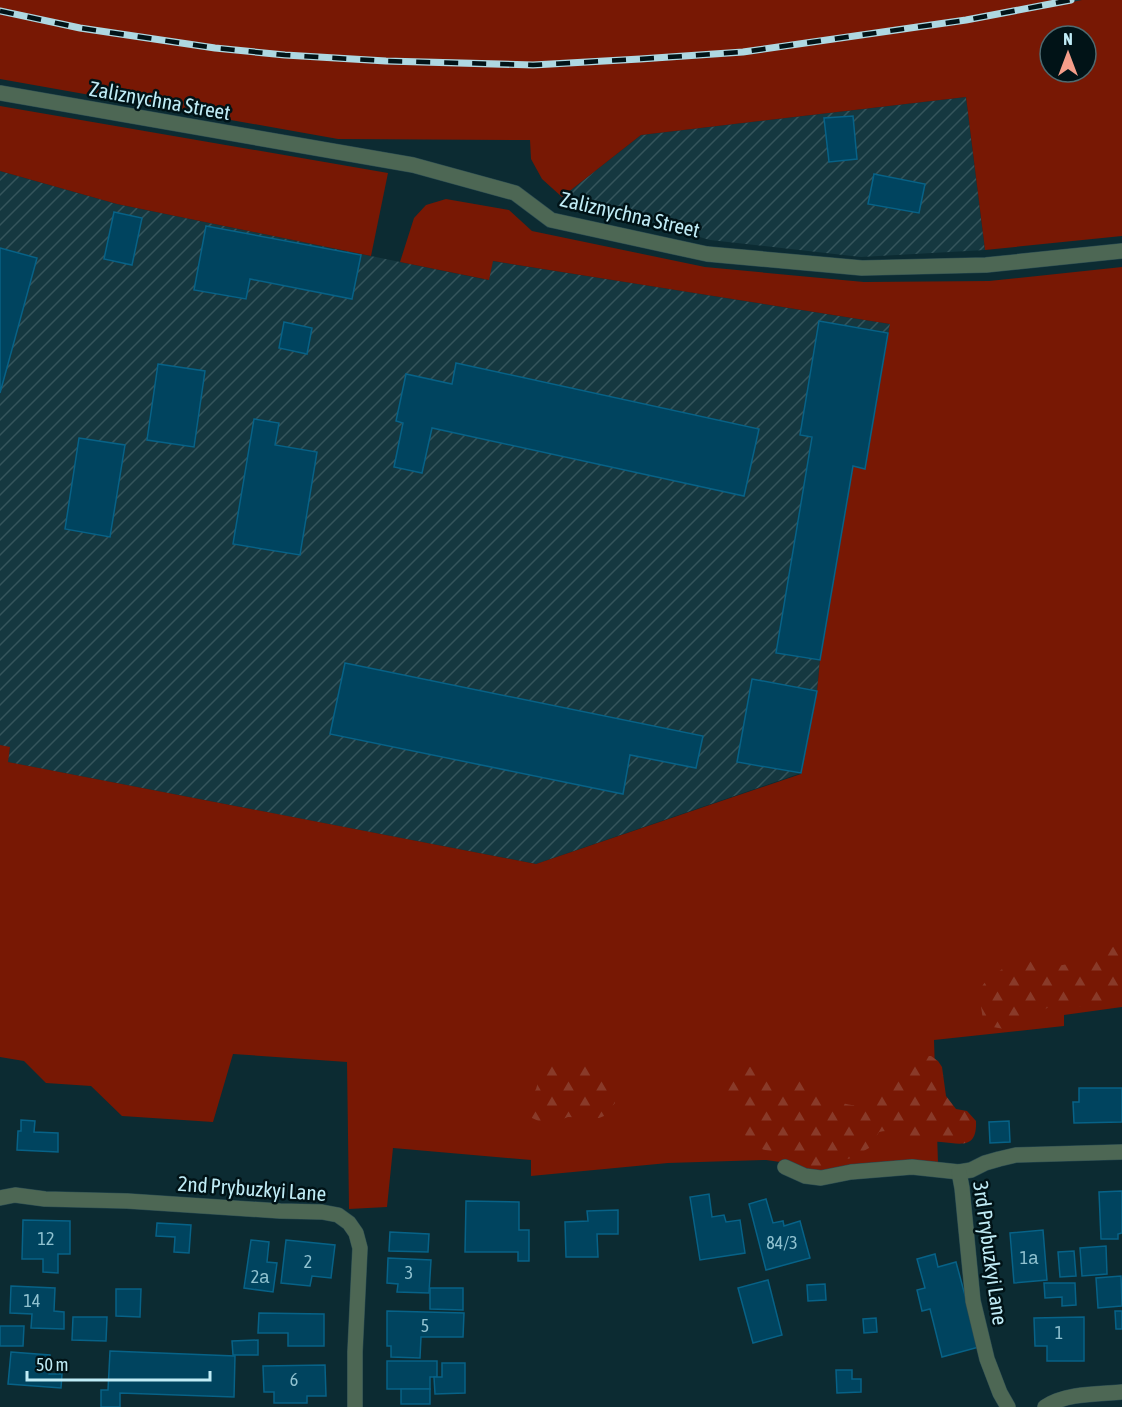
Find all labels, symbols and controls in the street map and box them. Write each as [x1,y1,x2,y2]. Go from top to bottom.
north arrow [1038,24,1098,84]
text: N [1063,30,1073,48]
street label: Zaliznychna Street [88,76,232,124]
street label: Zaliznychna Street [558,186,702,242]
street label: 2nd Prybuzkyi Lane [177,1171,327,1205]
street label: 3rd Prybuzkyi Lane [969,1180,1013,1326]
house number: 12 [38,1228,54,1249]
house number: 84/3 [766,1232,798,1253]
house number: 1а [1020,1247,1039,1268]
house number: 2 [304,1251,312,1272]
house number: 3 [405,1262,413,1283]
house number: 2а [251,1266,270,1287]
house number: 14 [24,1290,40,1311]
house number: 5 [421,1315,429,1336]
house number: 1 [1055,1322,1063,1343]
scale bar [27,1344,210,1382]
text: 50 m [36,1354,68,1375]
house number: 6 [290,1369,298,1390]

